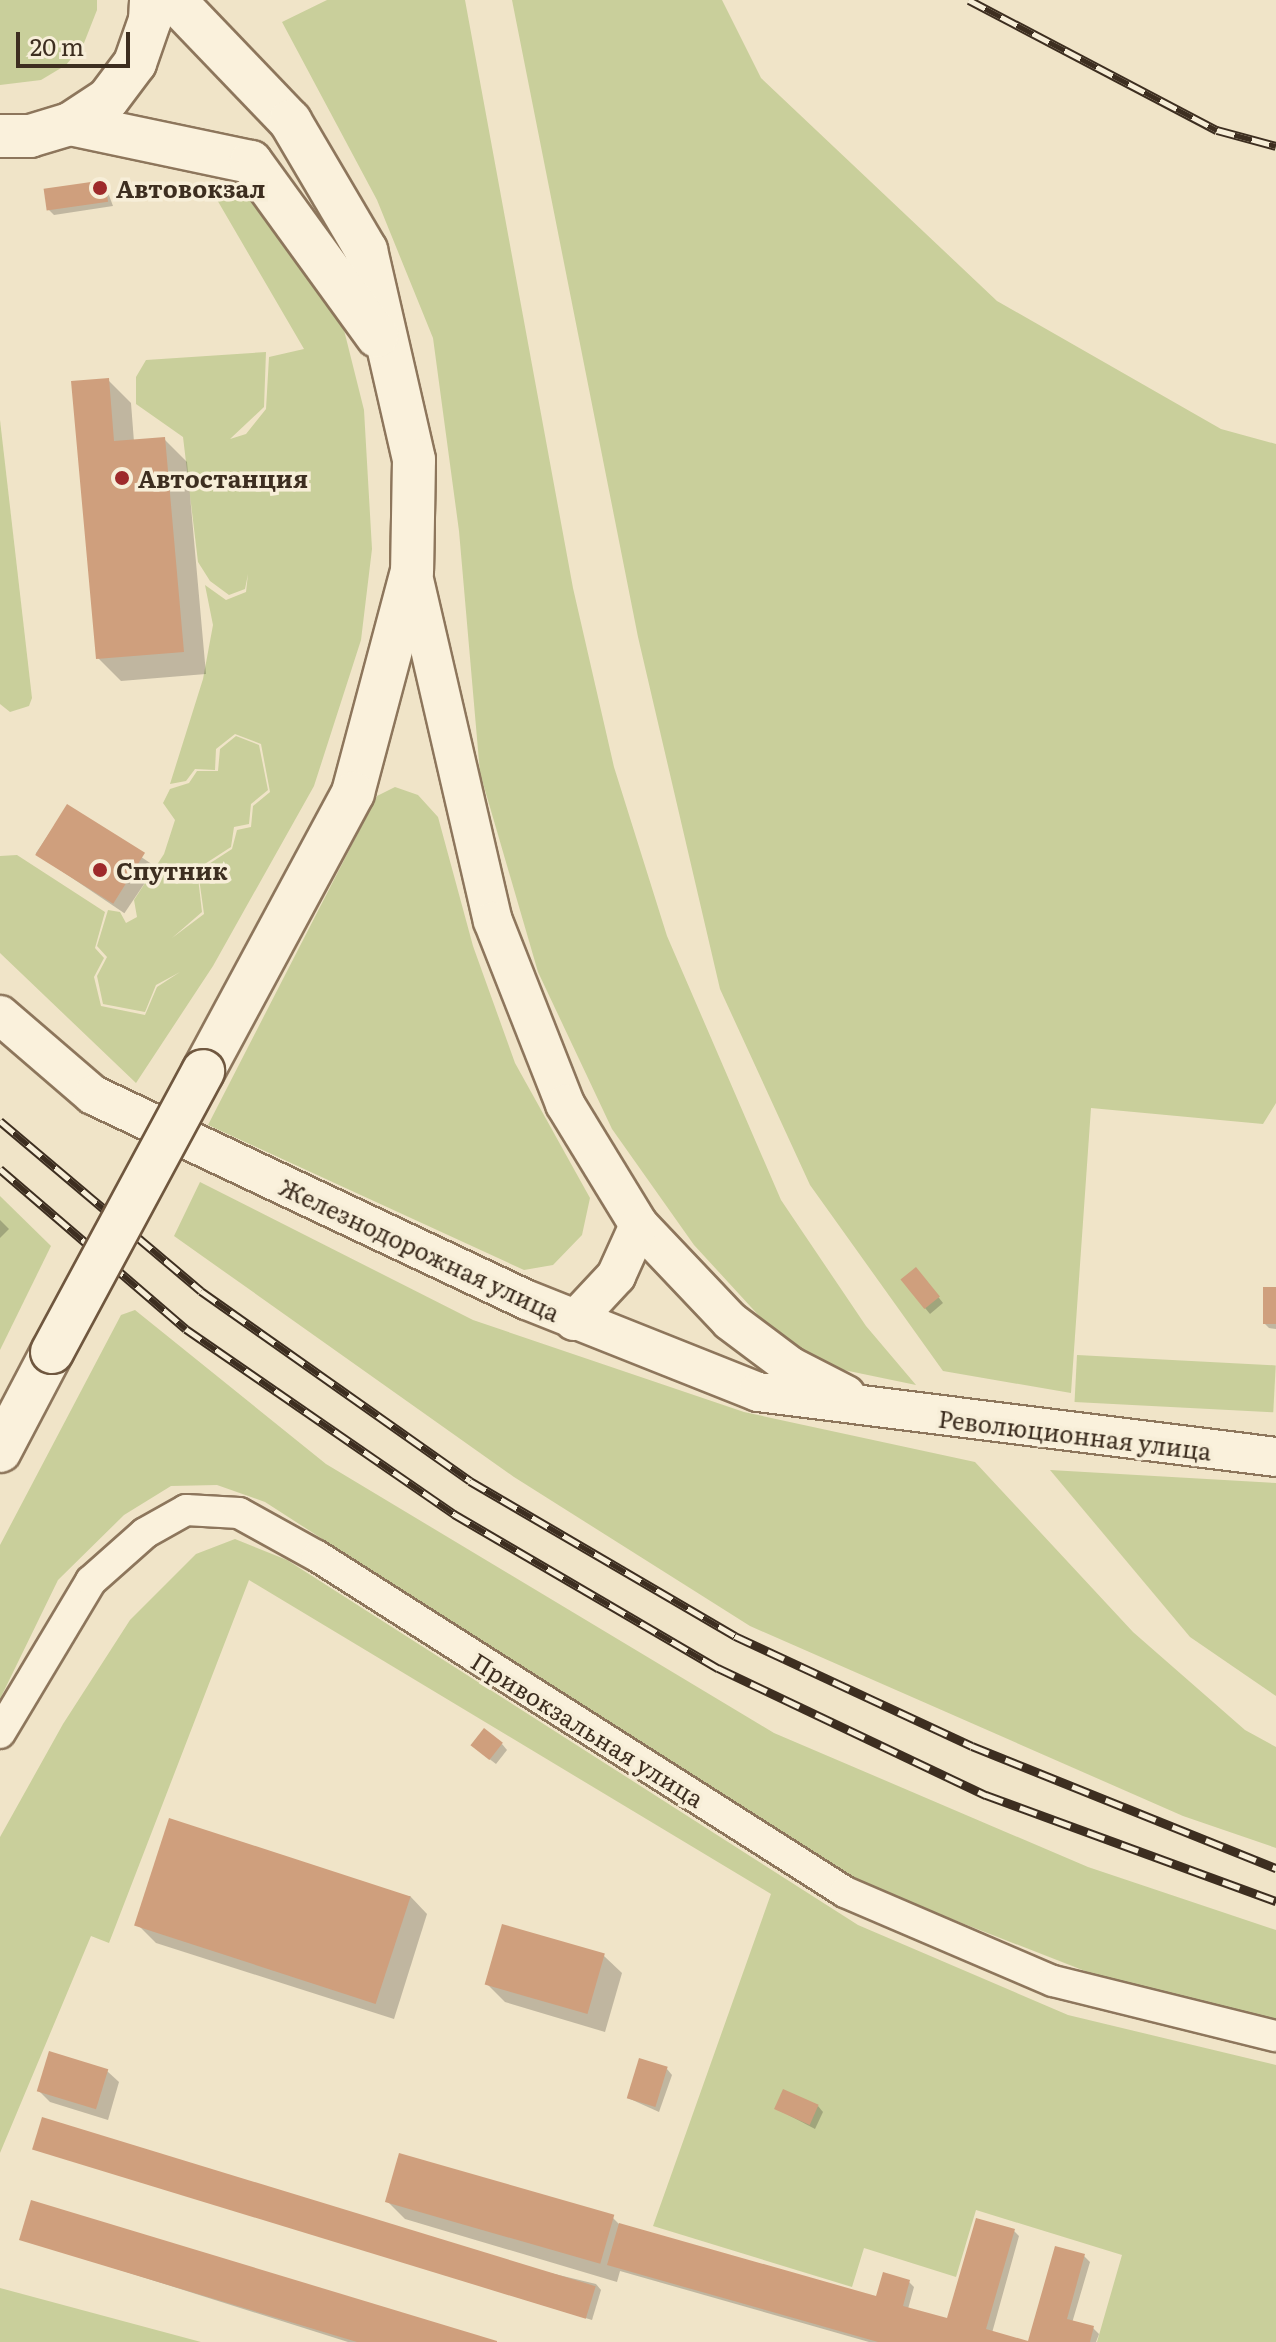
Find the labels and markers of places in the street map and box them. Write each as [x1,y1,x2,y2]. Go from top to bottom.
place label: Автовокзал [116,174,265,202]
marker: Автовокзал [91,179,109,197]
place label: Автостанция [138,464,308,492]
marker: Автостанция [113,469,131,487]
place label: Спутник [116,856,228,884]
marker: Спутник [91,861,109,879]

